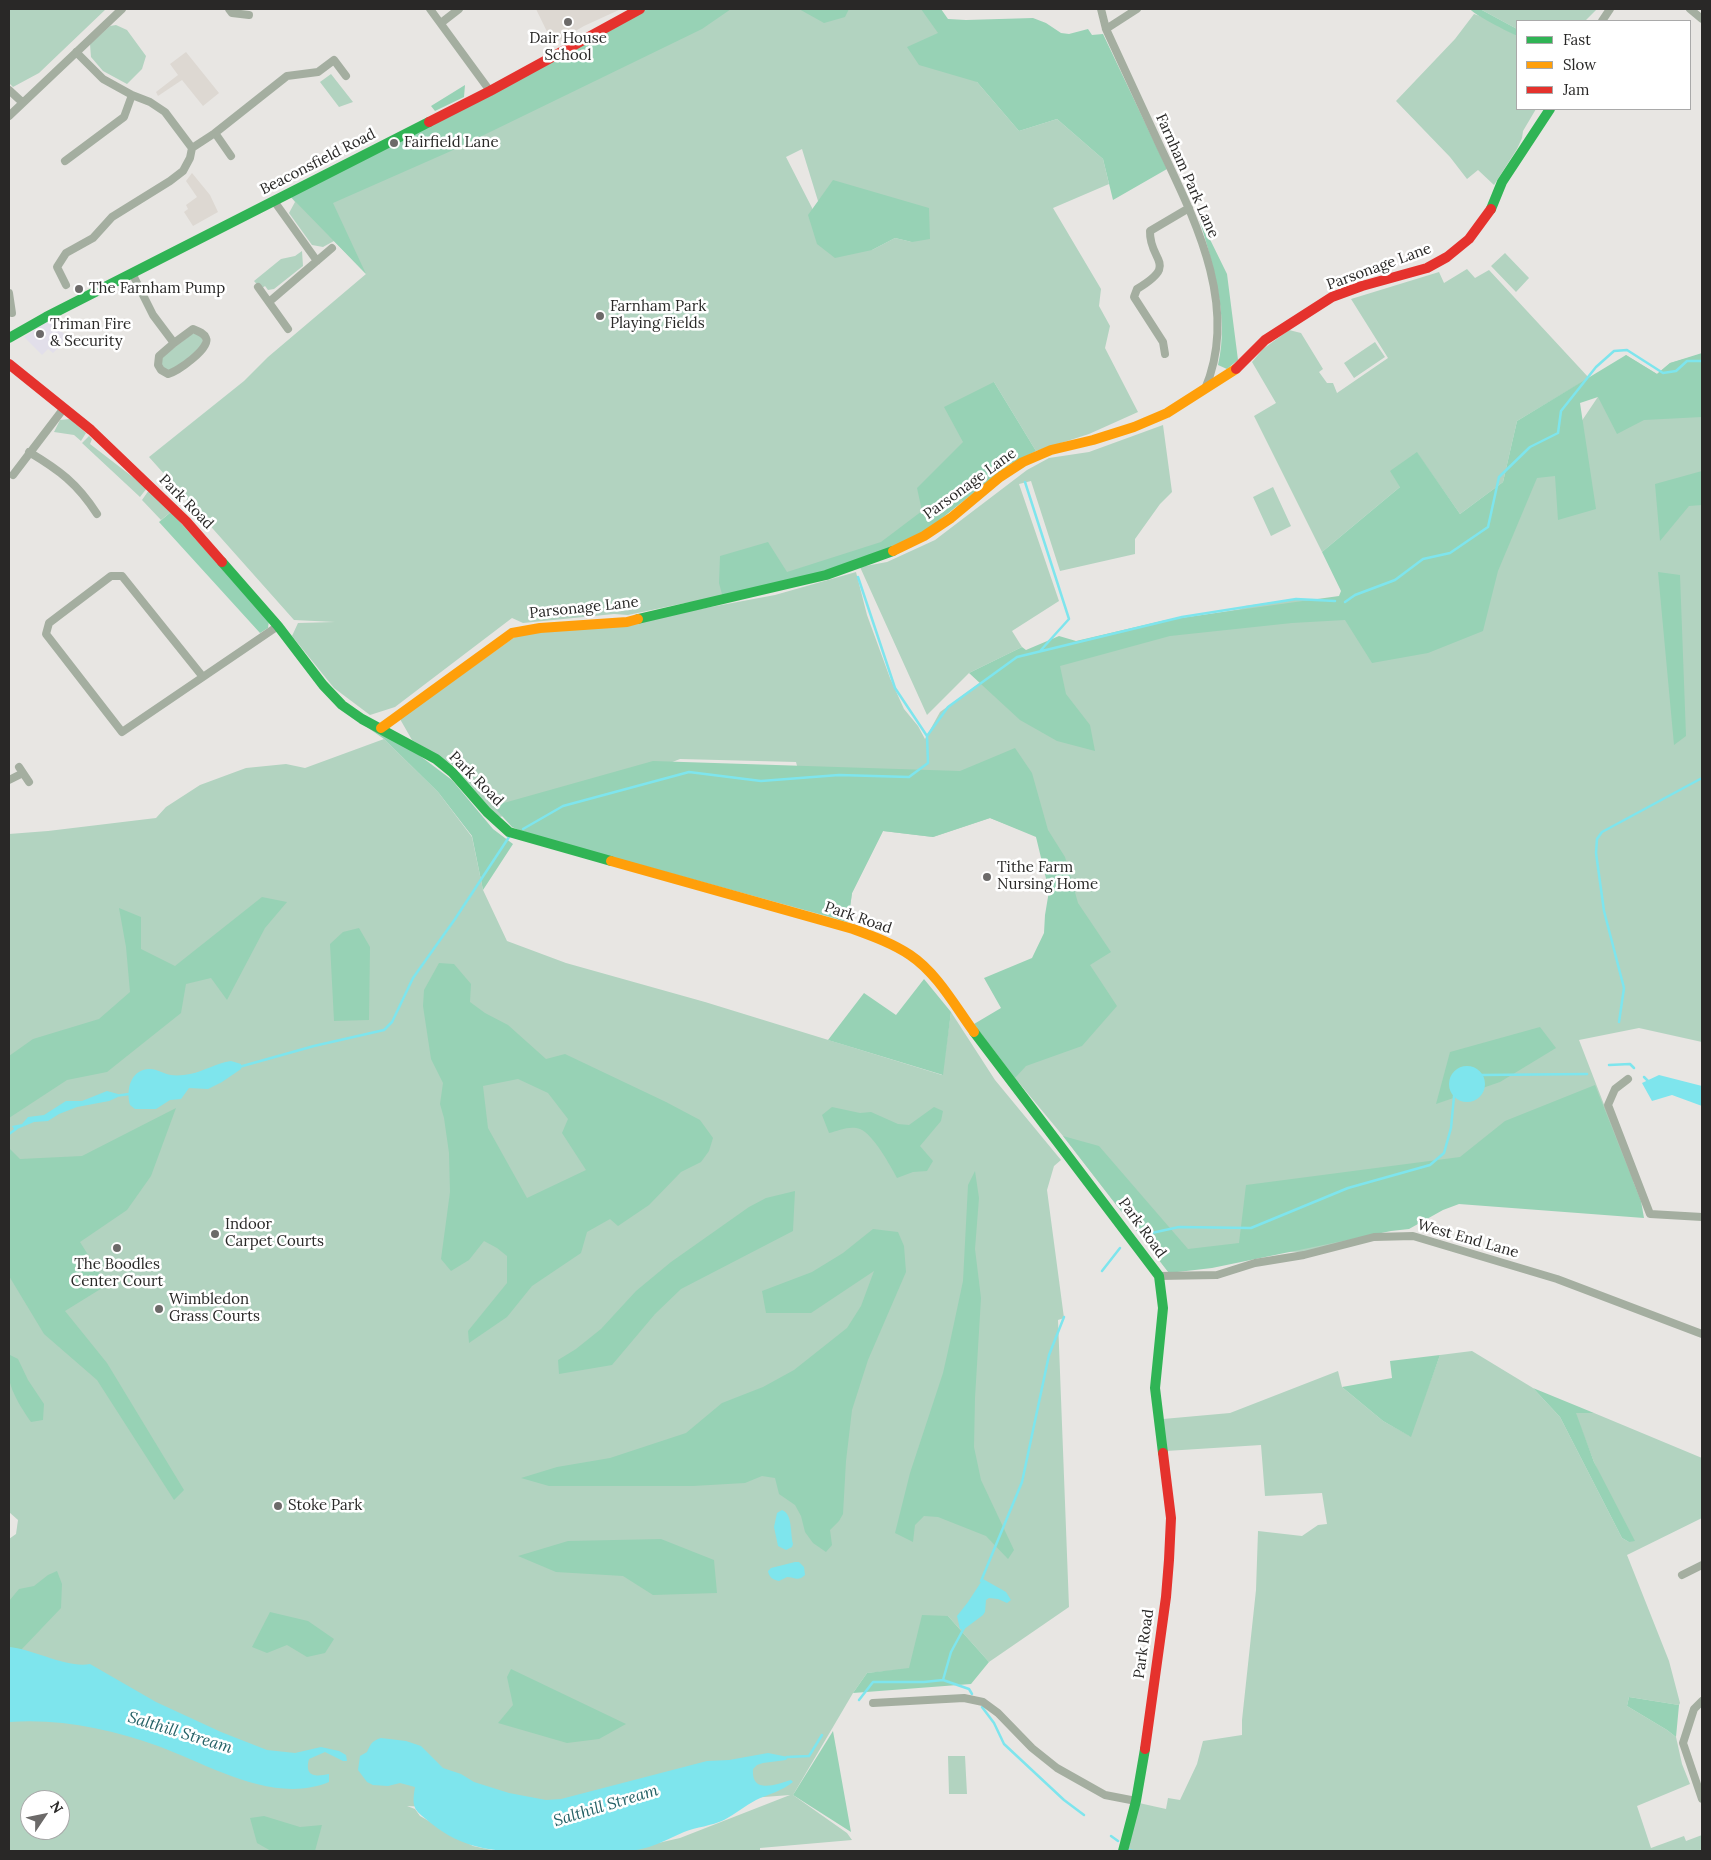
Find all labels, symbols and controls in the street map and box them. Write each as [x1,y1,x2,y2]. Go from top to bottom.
marker: Dair House School [562,16,574,28]
legend [1516,20,1691,110]
place label: Dair House School [529,30,607,65]
text: Fast [1563,30,1591,49]
text: Slow [1563,55,1596,74]
text: Jam [1563,80,1590,99]
street label: Farnham Park Lane [1151,111,1223,241]
street label: Beaconsfield Road [257,125,379,199]
place label: Fairfield Lane [404,134,499,152]
marker: Fairfield Lane [388,137,400,149]
street label: Parsonage Lane [1324,240,1434,294]
place label: The Farnham Pump [89,280,225,298]
marker: The Farnham Pump [73,283,85,295]
place label: Farnham Park Playing Fields [610,298,706,333]
marker: Farnham Park Playing Fields [594,310,606,322]
place label: Triman Fire & Security [50,316,131,351]
marker: Triman Fire & Security [34,328,46,340]
street label: Parsonage Lane [920,444,1020,524]
street label: Park Road [155,471,217,533]
street label: Parsonage Lane [528,593,640,623]
street label: Park Road [445,748,507,810]
place label: Tithe Farm Nursing Home [997,859,1098,894]
marker: Tithe Farm Nursing Home [981,871,993,883]
street label: Park Road [822,898,894,938]
street label: Park Road [1114,1194,1170,1262]
place label: Indoor Carpet Courts [225,1216,324,1251]
street label: West End Lane [1415,1216,1521,1262]
marker: Indoor Carpet Courts [209,1228,221,1240]
marker: The Boodles Center Court [111,1242,123,1254]
place label: The Boodles Center Court [71,1256,163,1291]
place label: Wimbledon Grass Courts [169,1291,260,1326]
marker: Wimbledon Grass Courts [153,1303,165,1315]
place label: Stoke Park [288,1497,362,1515]
marker: Stoke Park [272,1500,284,1512]
street label: Park Road [1130,1608,1158,1680]
water label: Salthill Stream [125,1708,235,1758]
water label: Salthill Stream [551,1781,661,1831]
north arrow [20,1790,70,1840]
text: N [46,1798,67,1817]

